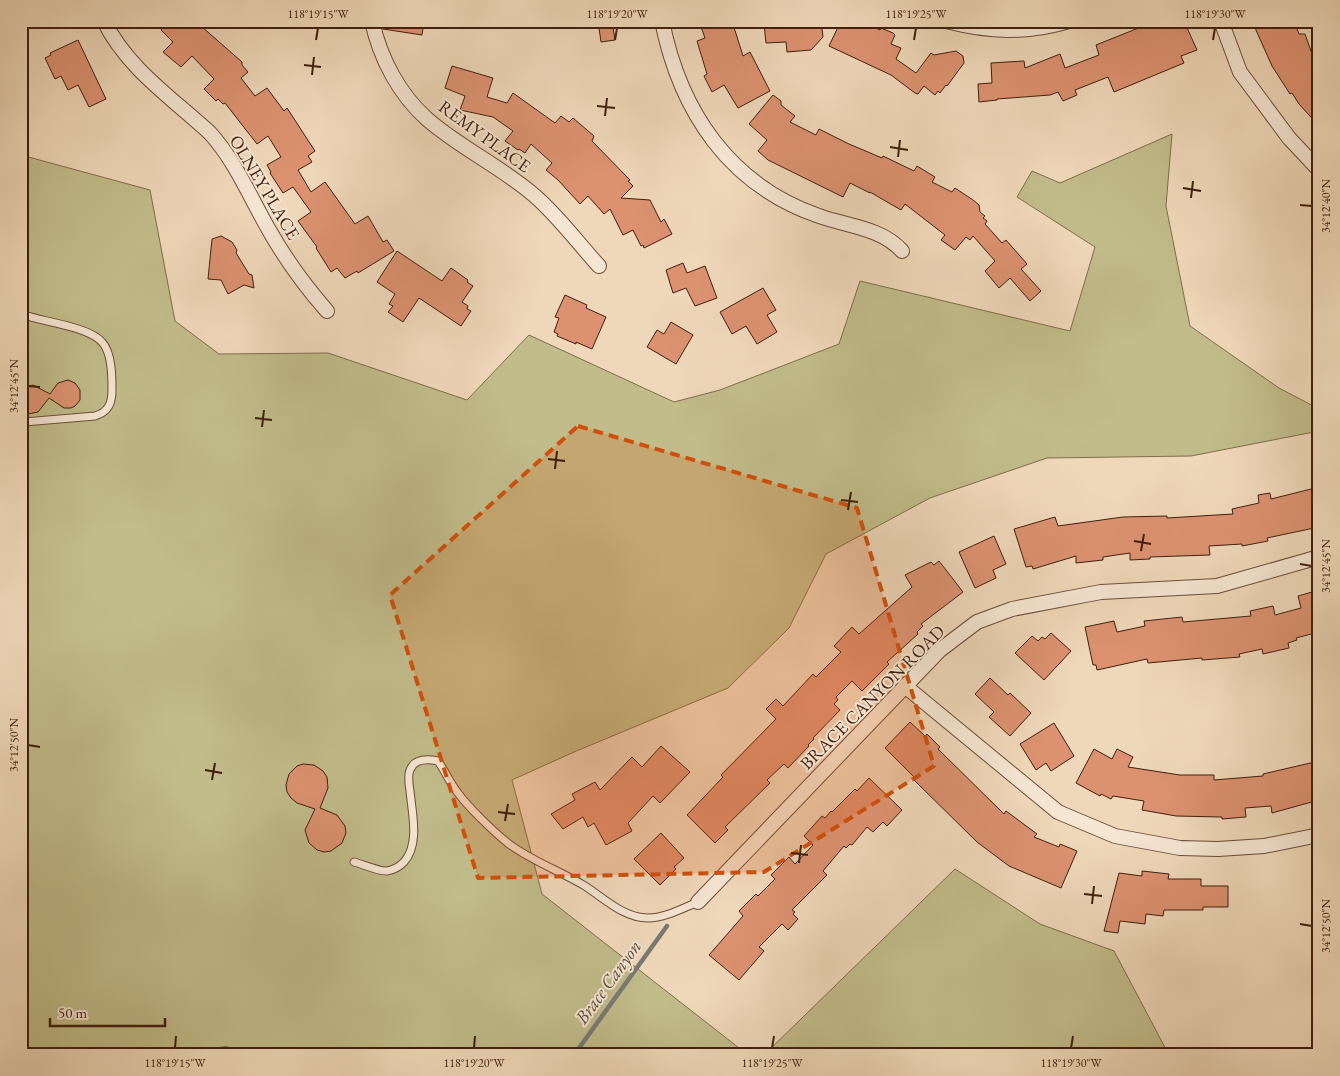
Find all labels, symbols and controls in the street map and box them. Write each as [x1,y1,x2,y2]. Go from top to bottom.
text: 118°19'15"W [287,6,350,22]
text: 118°19'20"W [586,6,649,22]
text: 118°19'25"W [885,6,948,22]
text: 118°19'30"W [1184,6,1247,22]
street label: REMY PLACE [434,95,536,177]
street label: OLNEY PLACE [225,131,305,243]
text: 34°12'40"N [1318,179,1334,233]
text: 34°12'45"N [6,359,22,413]
text: 34°12'45"N [1318,539,1334,593]
street label: BRACE CANYON ROAD [795,620,949,774]
text: 34°12'50"N [6,718,22,772]
text: 34°12'50"N [1318,899,1334,953]
water label: Brace Canyon [568,935,647,1030]
scale bar [50,996,165,1028]
text: 50 m [58,1003,87,1022]
text: 118°19'15"W [144,1055,207,1071]
text: 118°19'20"W [443,1055,506,1071]
text: 118°19'25"W [741,1055,804,1071]
text: 118°19'30"W [1040,1055,1103,1071]

